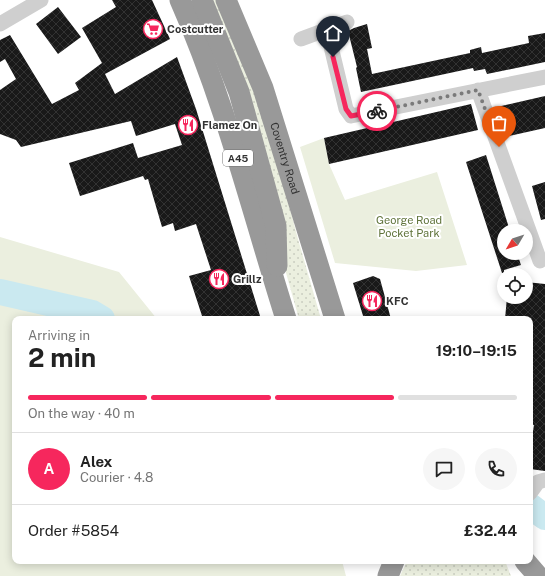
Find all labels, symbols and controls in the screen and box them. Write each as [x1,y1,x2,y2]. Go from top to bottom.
pin [316,16,350,57]
supermarket icon: Costcutter [142,18,164,40]
icon: home [322,22,344,44]
place label: Costcutter [167,23,224,35]
courier [357,91,397,131]
icon: bike [366,100,388,122]
pin [482,106,516,147]
icon: bag [488,112,510,134]
restaurant icon: Flamez On [177,114,199,136]
place label: Flamez On [202,119,257,131]
street label: Coventry Road [268,121,302,196]
road number: A45 [223,150,253,166]
park label: George Road Pocket Park [376,214,442,239]
north arrow [497,224,533,260]
map controls [497,224,533,304]
restaurant icon: Grillz [208,268,230,290]
button: locate [497,268,533,304]
place label: Grillz [233,273,262,285]
restaurant icon: KFC [361,290,383,312]
place label: KFC [386,295,409,307]
text: Arriving in [28,328,90,343]
text: 2 min [28,342,96,373]
text: 19:10–19:15 [436,342,517,359]
text: On the way · 40 m [28,406,135,421]
button: chat [423,448,465,490]
button: phone [475,448,517,490]
text: Alex [80,453,112,470]
text: A [44,460,54,477]
text: Courier · 4.8 [80,470,153,485]
text: Order #5854 [28,522,119,539]
text: £32.44 [464,522,517,539]

